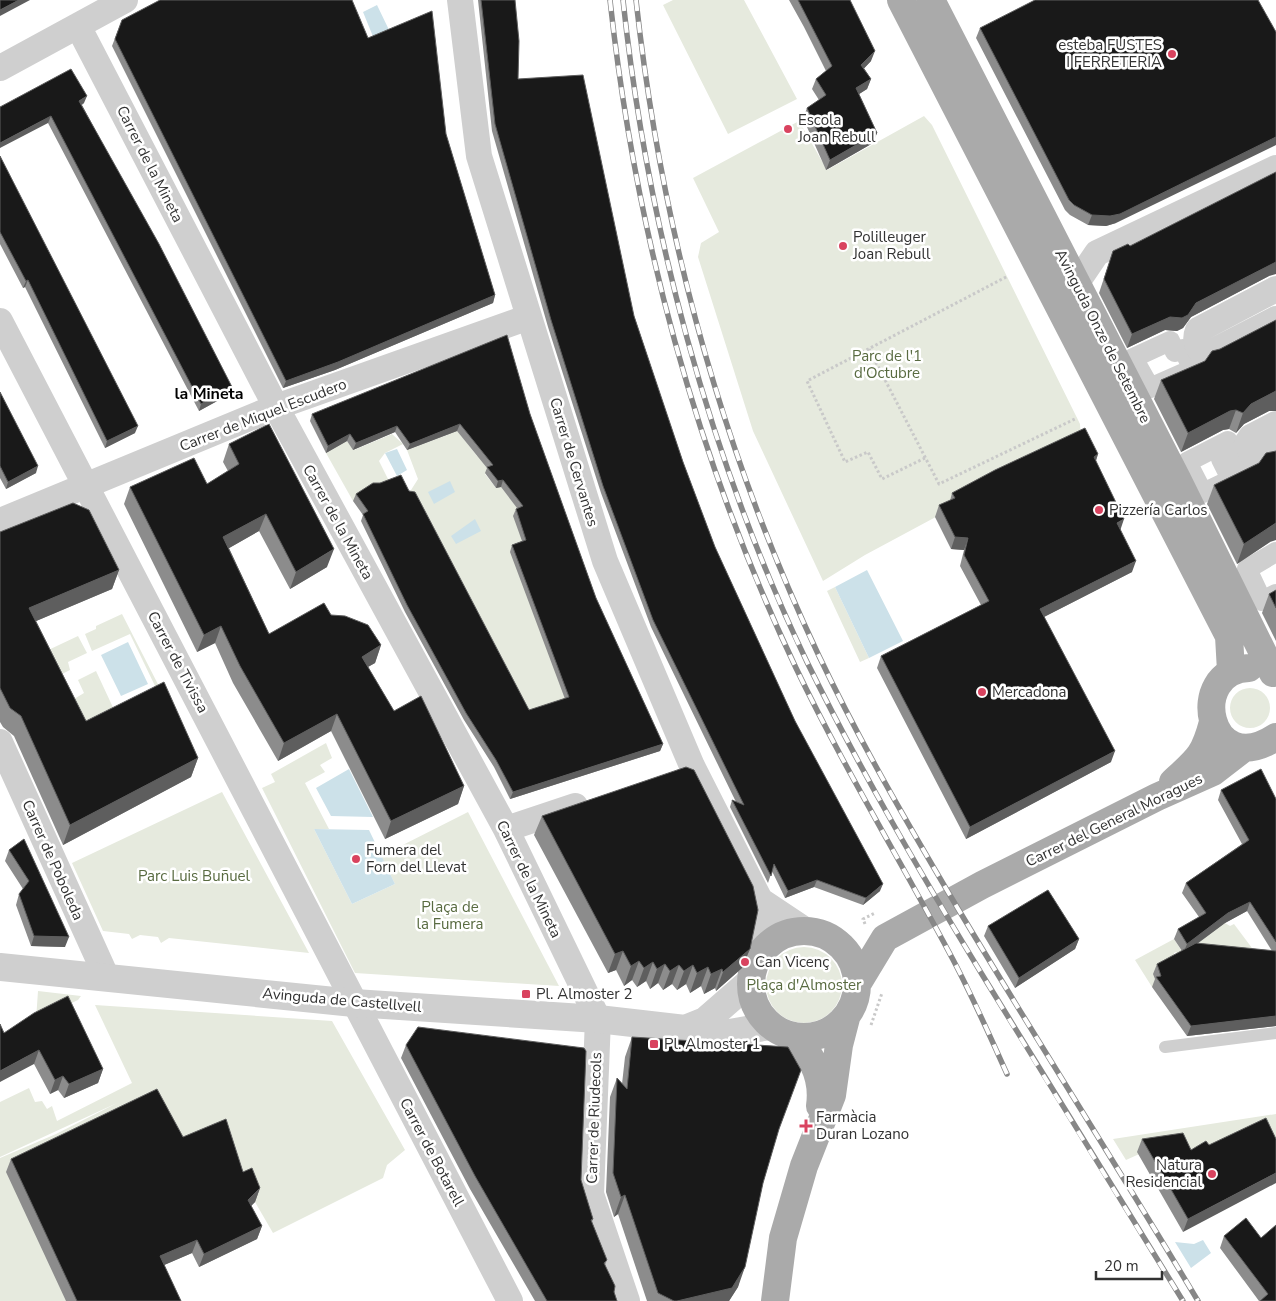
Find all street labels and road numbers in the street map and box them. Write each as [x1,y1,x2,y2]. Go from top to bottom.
street label: Carrer de la Mineta [112,102,188,226]
street label: Avinguda Onze de Setembre [1050,246,1156,426]
street label: Carrer de Miquel Escudero [177,374,349,456]
street label: Carrer de Cervantes [545,395,603,529]
street label: Carrer de la Mineta [298,461,378,583]
street label: Carrer de Tivissa [143,608,213,716]
street label: Carrer del General Moragues [1022,768,1206,872]
street label: Carrer de Poboleda [17,797,89,923]
street label: Carrer de la Mineta [492,817,566,941]
street label: Avinguda de Castellvell [261,983,423,1017]
street label: Carrer de Riudecols [582,1052,606,1184]
street label: Carrer de Botarell [395,1094,469,1210]

